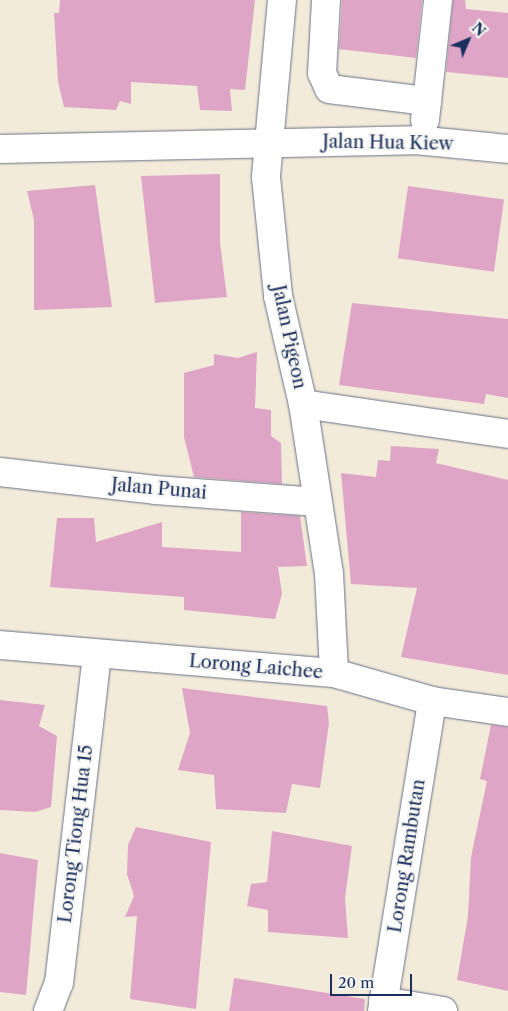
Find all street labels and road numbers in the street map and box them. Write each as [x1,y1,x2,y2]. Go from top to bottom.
street label: Jalan Hua Kiew [322,131,454,155]
street label: Jalan Pigeon [267,283,311,391]
street label: Jalan Punai [110,474,208,504]
street label: Lorong Laichee [188,650,324,684]
street label: Lorong Tiong Hua 15 [54,743,98,925]
street label: Lorong Rambutan [384,778,430,934]

